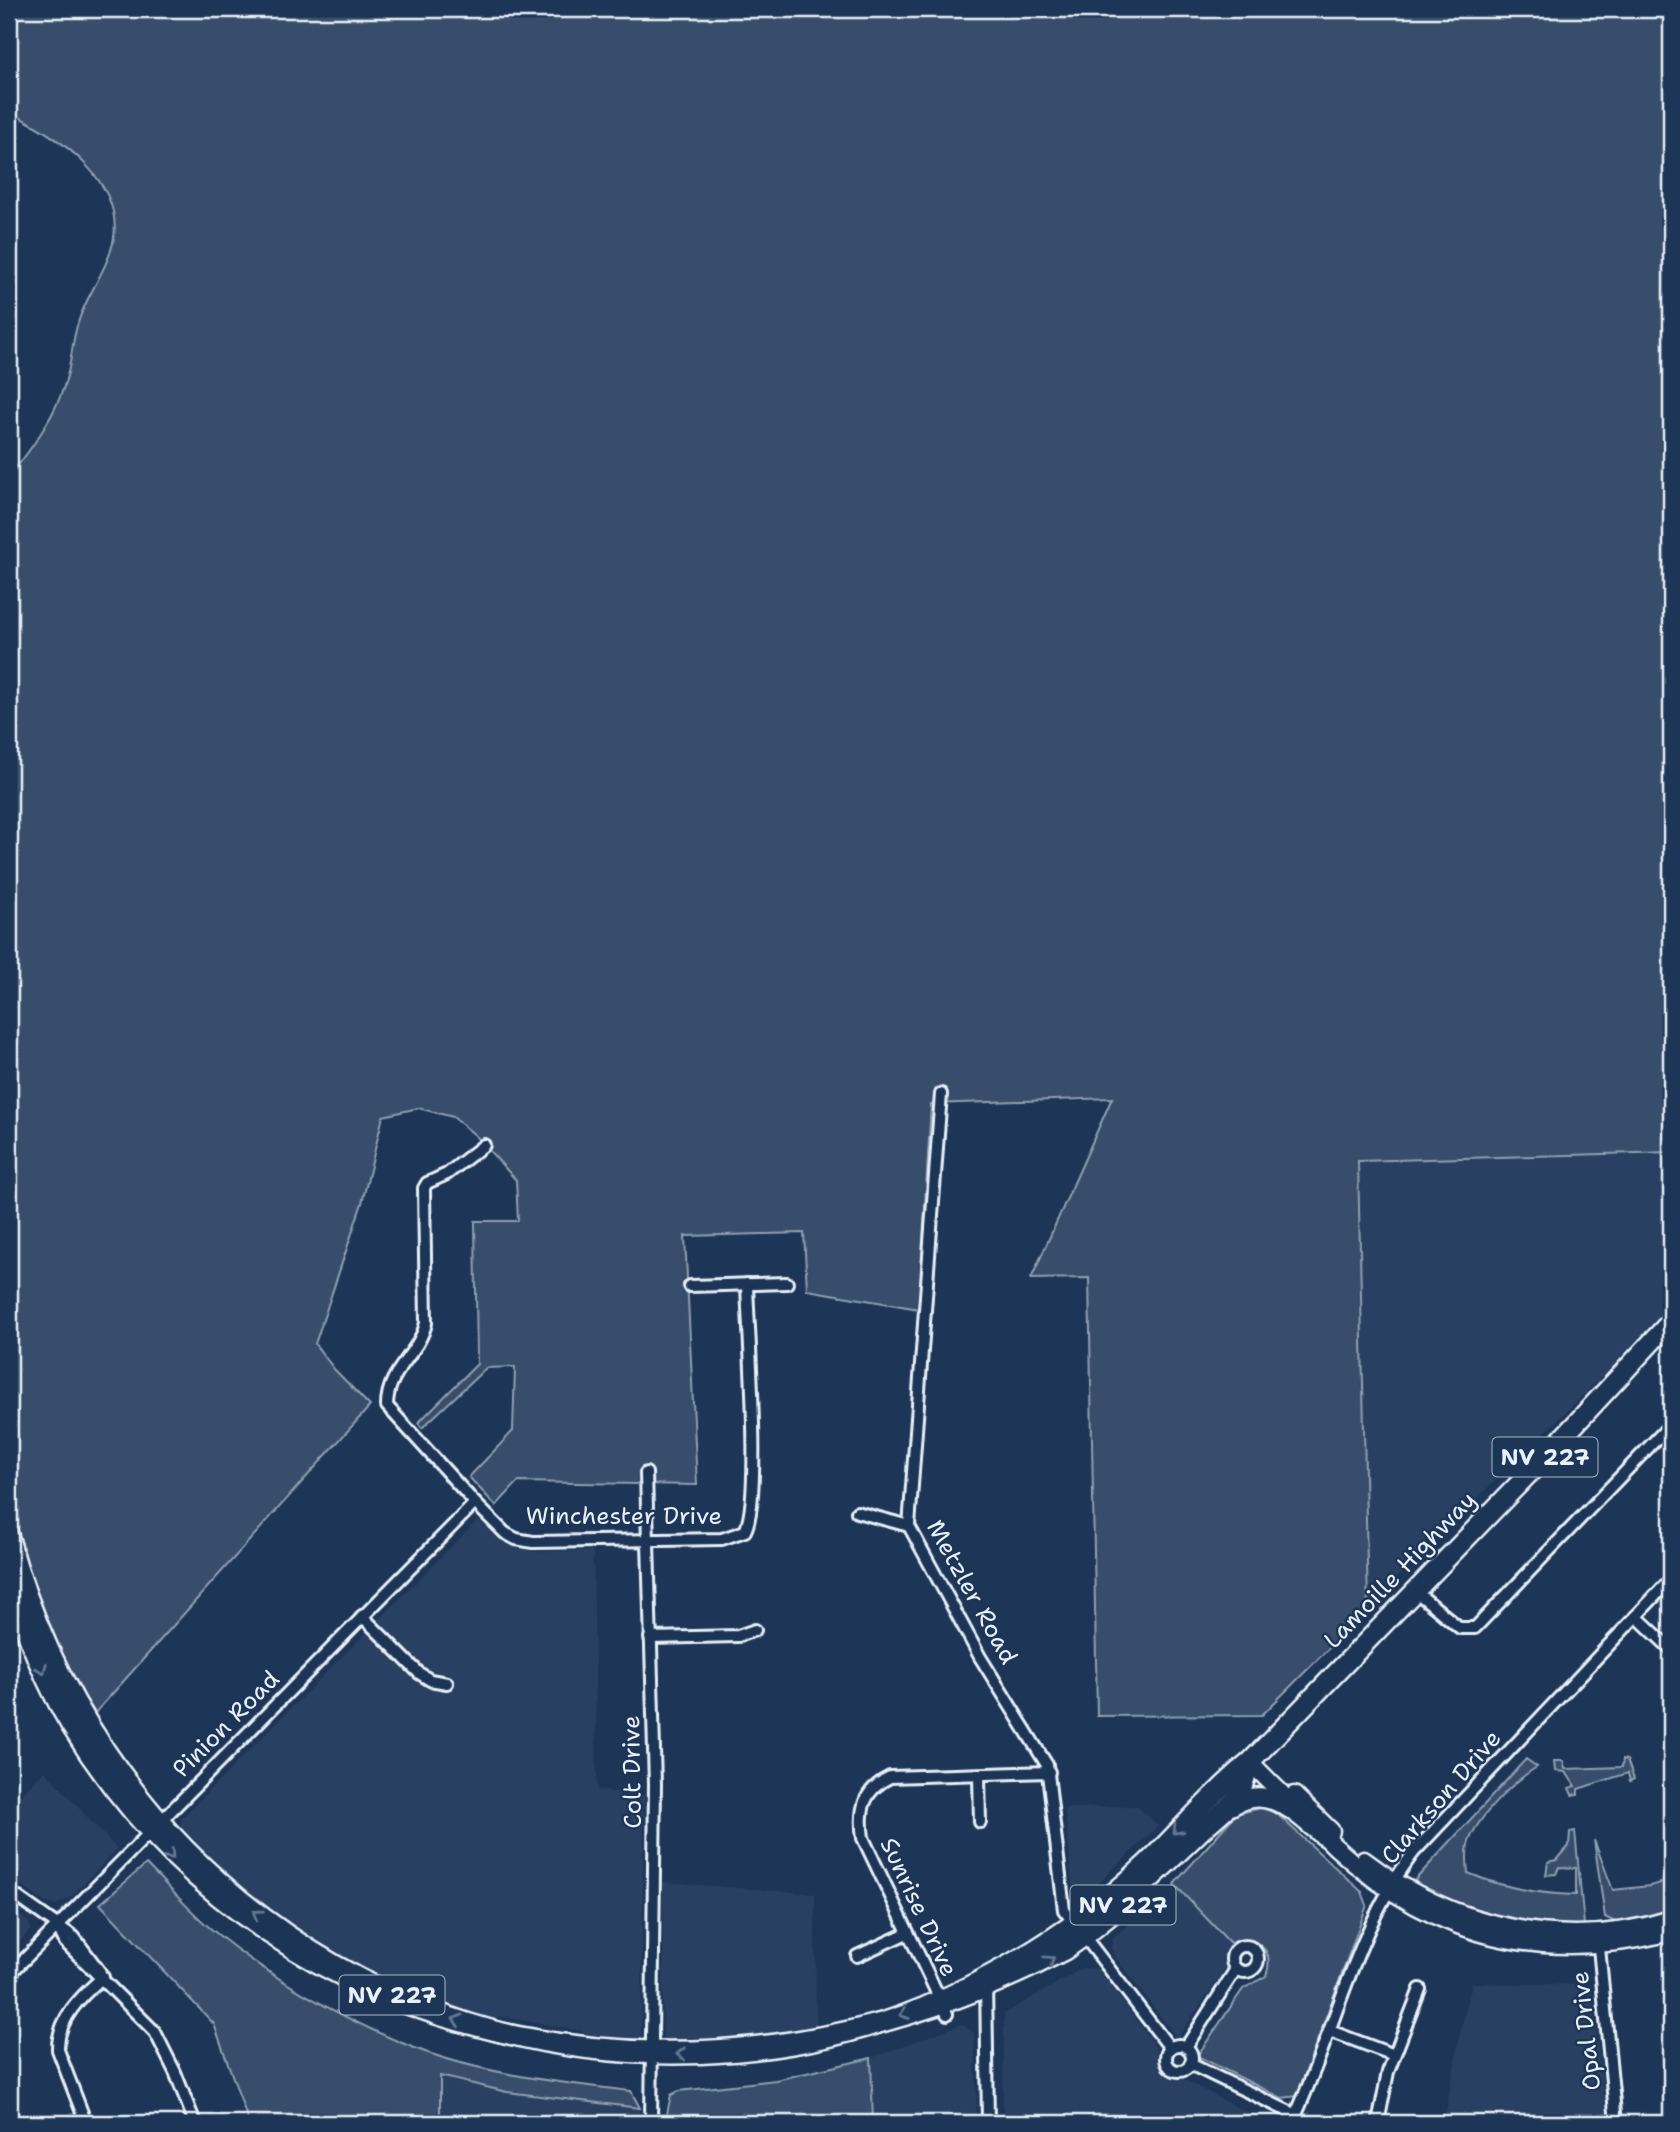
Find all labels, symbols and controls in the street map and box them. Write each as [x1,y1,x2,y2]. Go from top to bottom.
road number: NV 227 [1492,1438,1598,1476]
street label: Lamoille Highway [1317,1485,1483,1655]
street label: Winchester Drive [526,1500,722,1532]
street label: Metzler Road [919,1514,1025,1670]
one-way arrow [33,1662,47,1674]
street label: Pinion Road [166,1664,286,1784]
street label: Colt Drive [615,1715,649,1829]
street label: Clarkson Drive [1374,1723,1508,1871]
one-way arrow [1173,1822,1186,1835]
street label: Sunrise Drive [873,1832,965,1982]
one-way arrow [162,1847,174,1860]
road number: NV 227 [1070,1886,1176,1924]
one-way arrow [252,1910,265,1922]
one-way arrow [1042,1955,1055,1968]
street label: Opal Drive [1564,1970,1608,2092]
road number: NV 227 [340,1976,444,2014]
one-way arrow [898,2006,910,2020]
one-way arrow [452,2014,464,2028]
one-way arrow [675,2047,686,2062]

